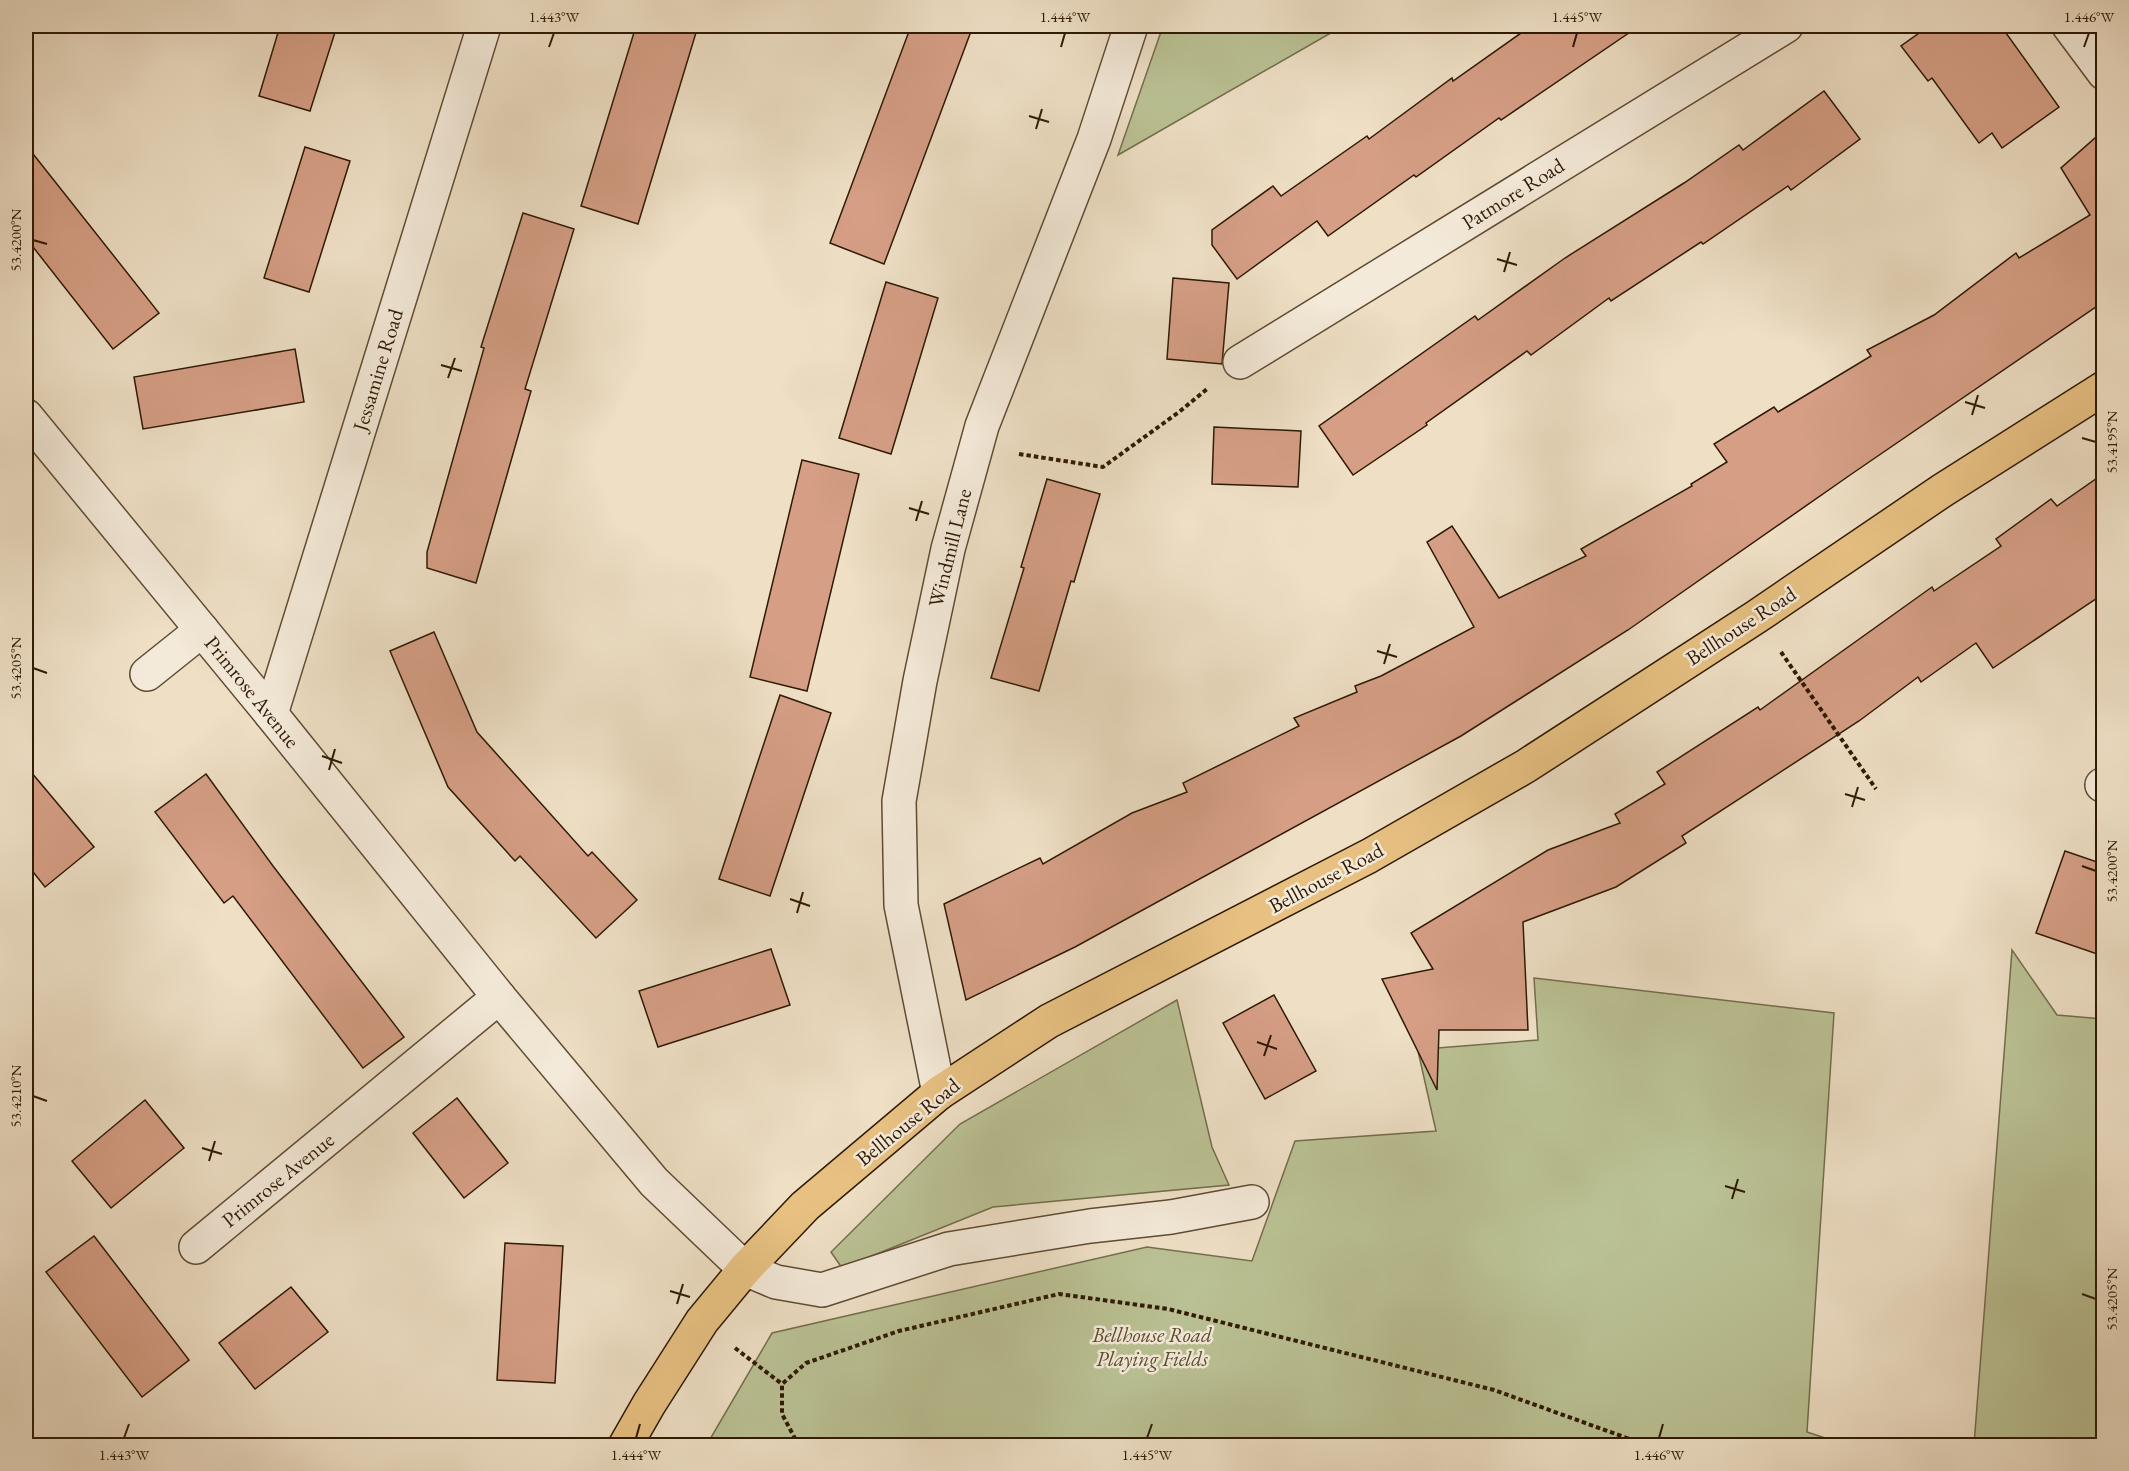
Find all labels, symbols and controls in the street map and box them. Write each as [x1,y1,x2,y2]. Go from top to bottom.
text: 1.443°W [529,7,579,26]
text: 1.444°W [1040,7,1090,26]
text: 1.445°W [1552,7,1602,26]
text: 1.446°W [2064,7,2114,26]
street label: Patmore Road [1457,151,1569,236]
text: 53.4200°N [6,208,25,271]
street label: Jessamine Road [346,305,409,436]
text: 53.4195°N [2102,410,2121,473]
street label: Windmill Lane [922,486,977,610]
street label: Bellhouse Road [1681,580,1801,671]
street label: Primrose Avenue [199,630,306,753]
text: 53.4205°N [6,636,25,699]
street label: Bellhouse Road [1264,836,1388,919]
text: 53.4200°N [2102,839,2121,902]
text: 53.4210°N [6,1064,25,1127]
street label: Bellhouse Road [850,1071,965,1172]
street label: Primrose Avenue [216,1126,339,1233]
text: 53.4205°N [2102,1267,2121,1330]
park label: Bellhouse Road Playing Fields [1091,1321,1212,1372]
text: 1.443°W [99,1445,149,1464]
text: 1.444°W [611,1445,661,1464]
text: 1.445°W [1122,1445,1172,1464]
text: 1.446°W [1634,1445,1684,1464]

